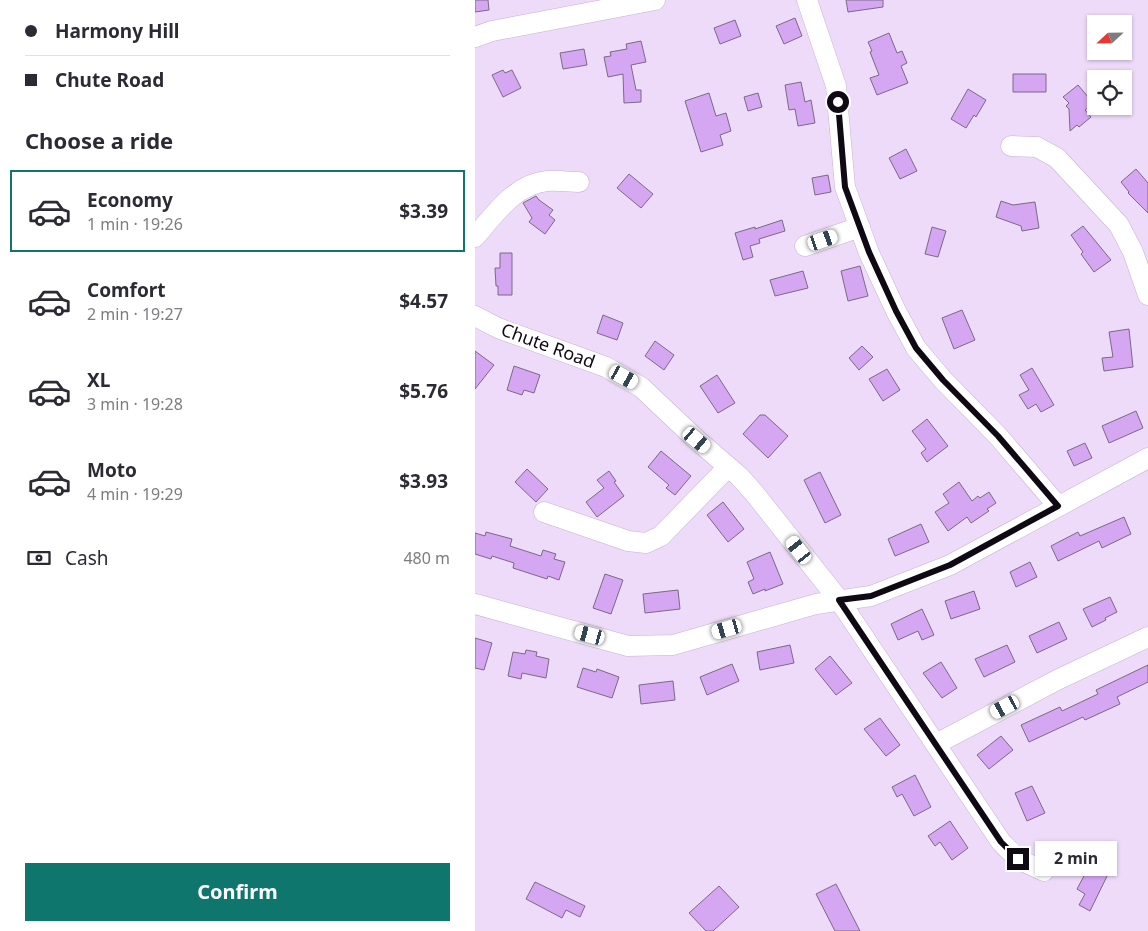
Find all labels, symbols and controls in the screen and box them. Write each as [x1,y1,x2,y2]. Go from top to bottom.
north arrow [1087,15,1133,60]
map controls [1087,15,1132,115]
text: Harmony Hill [55,18,180,44]
text: Chute Road [55,67,164,93]
button: locate [1087,70,1132,115]
route start [827,91,849,113]
text: Choose a ride [25,125,173,155]
text: Economy [87,187,173,213]
icon: car [27,189,72,234]
text: $3.39 [399,198,448,224]
text: 1 min · 19:26 [87,213,183,235]
car [806,228,839,252]
text: Comfort [87,277,166,303]
icon: car [27,279,72,324]
text: $4.57 [399,288,448,314]
text: 2 min · 19:27 [87,303,183,325]
street label: Chute Road [498,317,599,373]
car [607,363,640,391]
text: XL [87,367,110,393]
icon: car [27,369,72,414]
text: $5.76 [399,378,448,404]
text: 3 min · 19:28 [87,393,183,415]
car [680,425,713,455]
text: Moto [87,457,137,483]
icon: car [27,459,72,504]
text: $3.93 [399,468,448,494]
text: 4 min · 19:29 [87,483,183,505]
car [783,534,814,566]
icon: cash [25,544,53,572]
text: Cash [65,545,109,571]
text: 480 m [403,547,450,569]
car [710,618,743,640]
car [573,624,606,646]
car [988,693,1021,721]
callout: 2 min [1035,842,1118,876]
text: 2 min [1054,847,1098,869]
route end [1007,848,1029,870]
button: Confirm [25,863,450,921]

